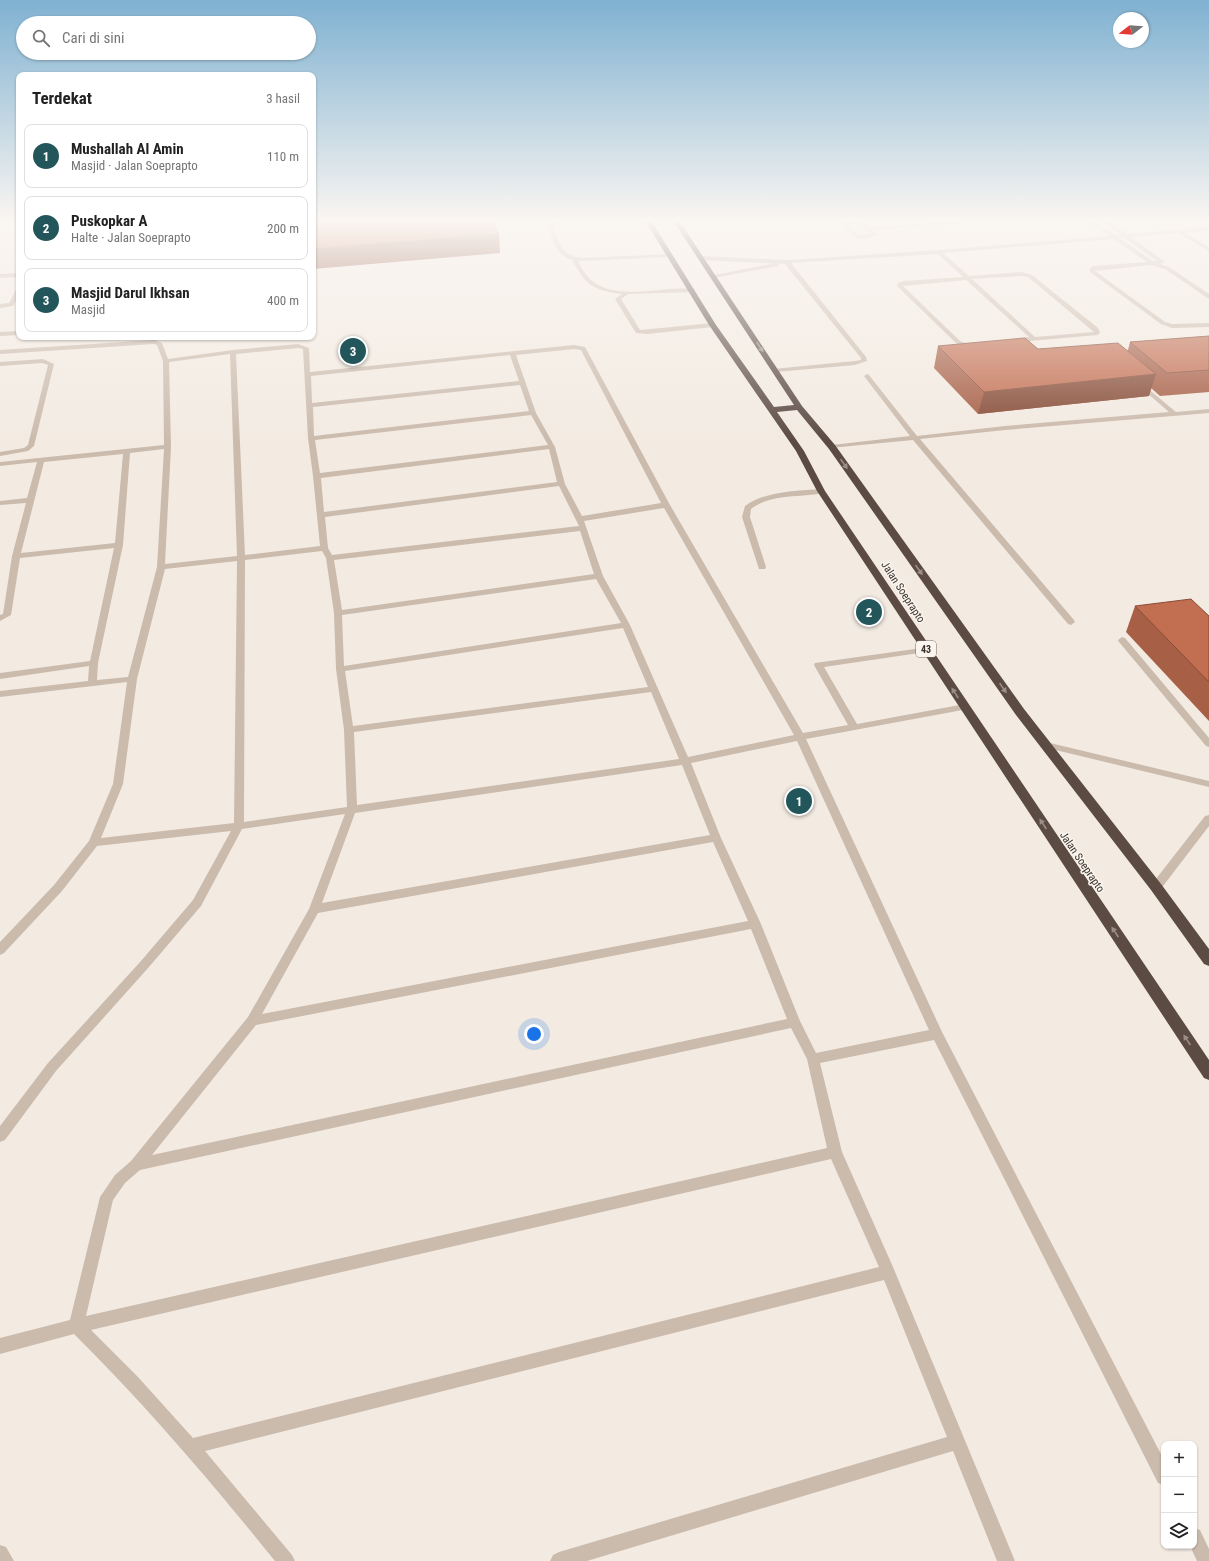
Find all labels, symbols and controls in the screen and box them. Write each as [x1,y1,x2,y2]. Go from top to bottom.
north arrow [1113,12,1149,48]
search box [16,16,316,60]
icon: search [30,27,52,49]
text: Cari di sini [62,29,124,47]
text: Terdekat [32,88,92,108]
text: 3 hasil [266,91,300,106]
text: Mushallah Al Amin [71,140,184,158]
text: 1 [43,149,49,164]
text: 110 m [267,149,299,164]
text: Masjid · Jalan Soeprapto [71,158,198,173]
text: Puskopkar A [71,212,147,230]
text: 2 [43,221,49,236]
text: 200 m [267,221,299,236]
text: Halte · Jalan Soeprapto [71,230,191,245]
text: Masjid Darul Ikhsan [71,284,190,302]
text: 3 [43,293,49,308]
text: 400 m [267,293,299,308]
text: Masjid [71,302,105,317]
pin: 3 [340,336,366,366]
one-way arrow [756,342,764,353]
one-way arrow [840,459,848,469]
street label: Jalan Soeprapto [878,559,928,626]
one-way arrow [915,565,923,575]
pin: 2 [856,597,882,627]
road number: 43 [916,641,936,657]
one-way arrow [999,682,1007,693]
one-way arrow [951,688,959,698]
pin: 1 [786,786,812,816]
one-way arrow [1039,819,1047,829]
street label: Jalan Soeprapto [1057,829,1107,895]
one-way arrow [1111,927,1119,937]
your location [524,1024,544,1044]
one-way arrow [1183,1035,1191,1045]
map controls [1161,1441,1197,1549]
button: + [1161,1441,1197,1477]
button: − [1161,1477,1197,1513]
button: layers [1161,1513,1197,1549]

